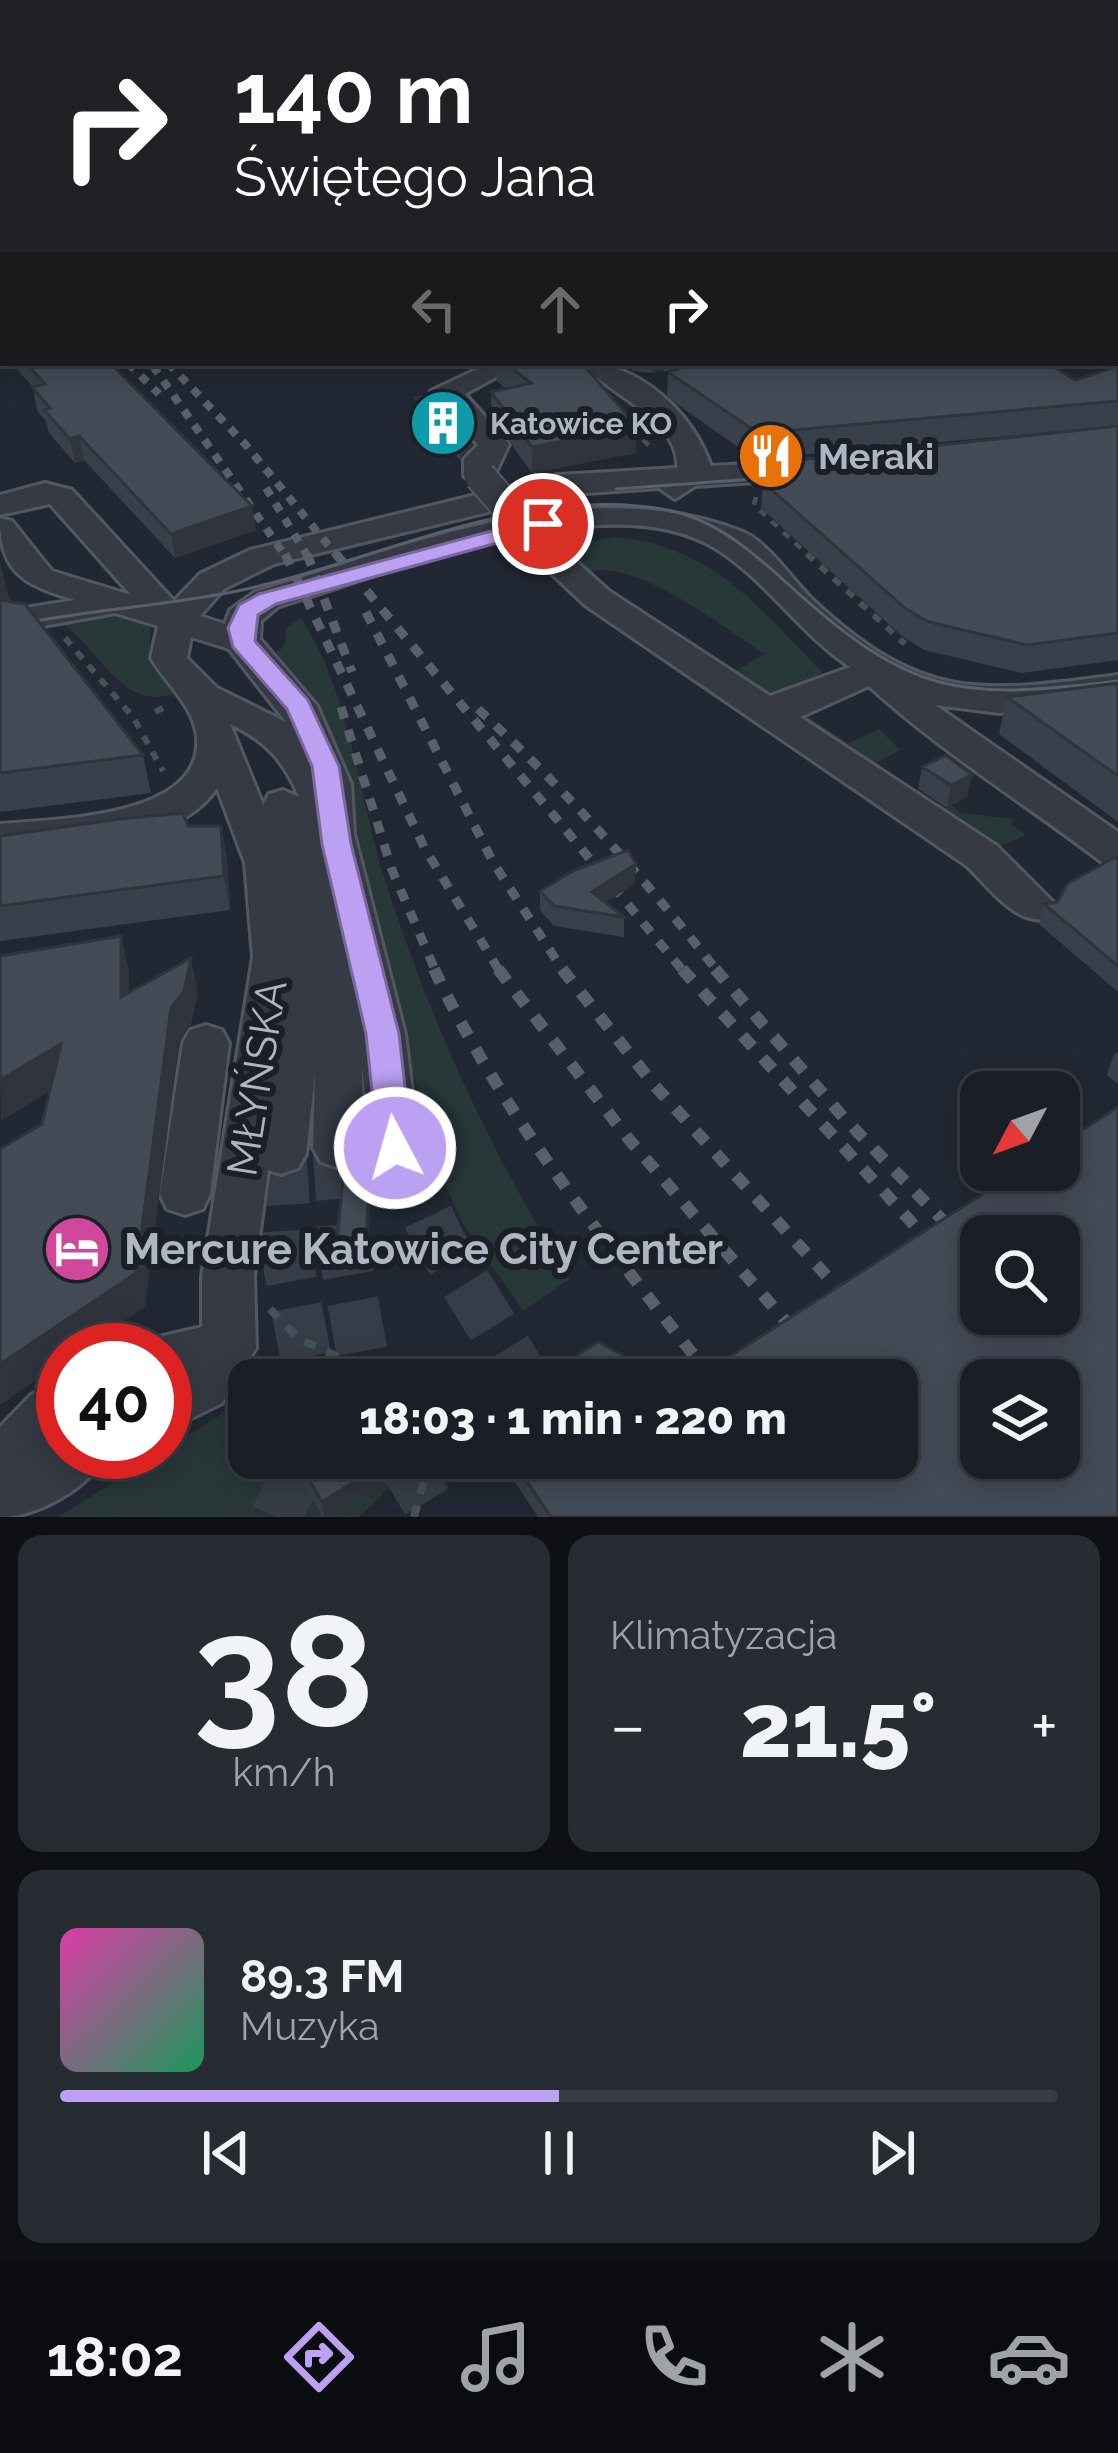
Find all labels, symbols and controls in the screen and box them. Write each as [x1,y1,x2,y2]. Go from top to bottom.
text: 140 m [234,44,473,143]
icon: right [36,48,192,204]
text: Świętego Jana [234,145,596,209]
icon: left [401,276,467,342]
icon: ahead [527,276,593,342]
icon: right [653,276,719,342]
building icon: Katowice KO [408,388,478,458]
place label: Katowice KO [490,406,672,441]
restaurant icon: Meraki [736,421,806,491]
place label: Meraki [818,435,934,477]
pin [492,473,594,575]
icon: arrive [510,491,576,557]
street label: MŁYŃSKA [217,977,297,1179]
north arrow [960,1071,1080,1191]
map controls [960,1071,1080,1479]
position arrow [332,1085,458,1211]
hotel icon: Mercure Katowice City Center [42,1214,112,1284]
button: search [960,1215,1080,1335]
place label: Mercure Katowice City Center [124,1225,723,1274]
speed limit sign: 40 [36,1323,192,1479]
button: layers [960,1359,1080,1479]
text: 18:03 · 1 min · 220 m [359,1392,787,1445]
text: 38 [193,1579,375,1763]
text: Klimatyzacja [610,1612,837,1658]
text: 21.5° [740,1672,937,1778]
text: − [610,1687,646,1764]
text: + [1031,1687,1058,1764]
text: km/h [233,1749,335,1795]
text: 89.3 FM [240,1950,404,2003]
text: Muzyka [240,2003,380,2049]
icon: previous [193,2120,259,2186]
icon: pause [526,2120,592,2186]
icon: next [859,2120,925,2186]
icon: directions [277,2315,361,2399]
icon: music [454,2315,538,2399]
icon: phone [632,2315,716,2399]
icon: climate [810,2315,894,2399]
icon: car [987,2315,1071,2399]
text: 18:02 [47,2325,183,2389]

